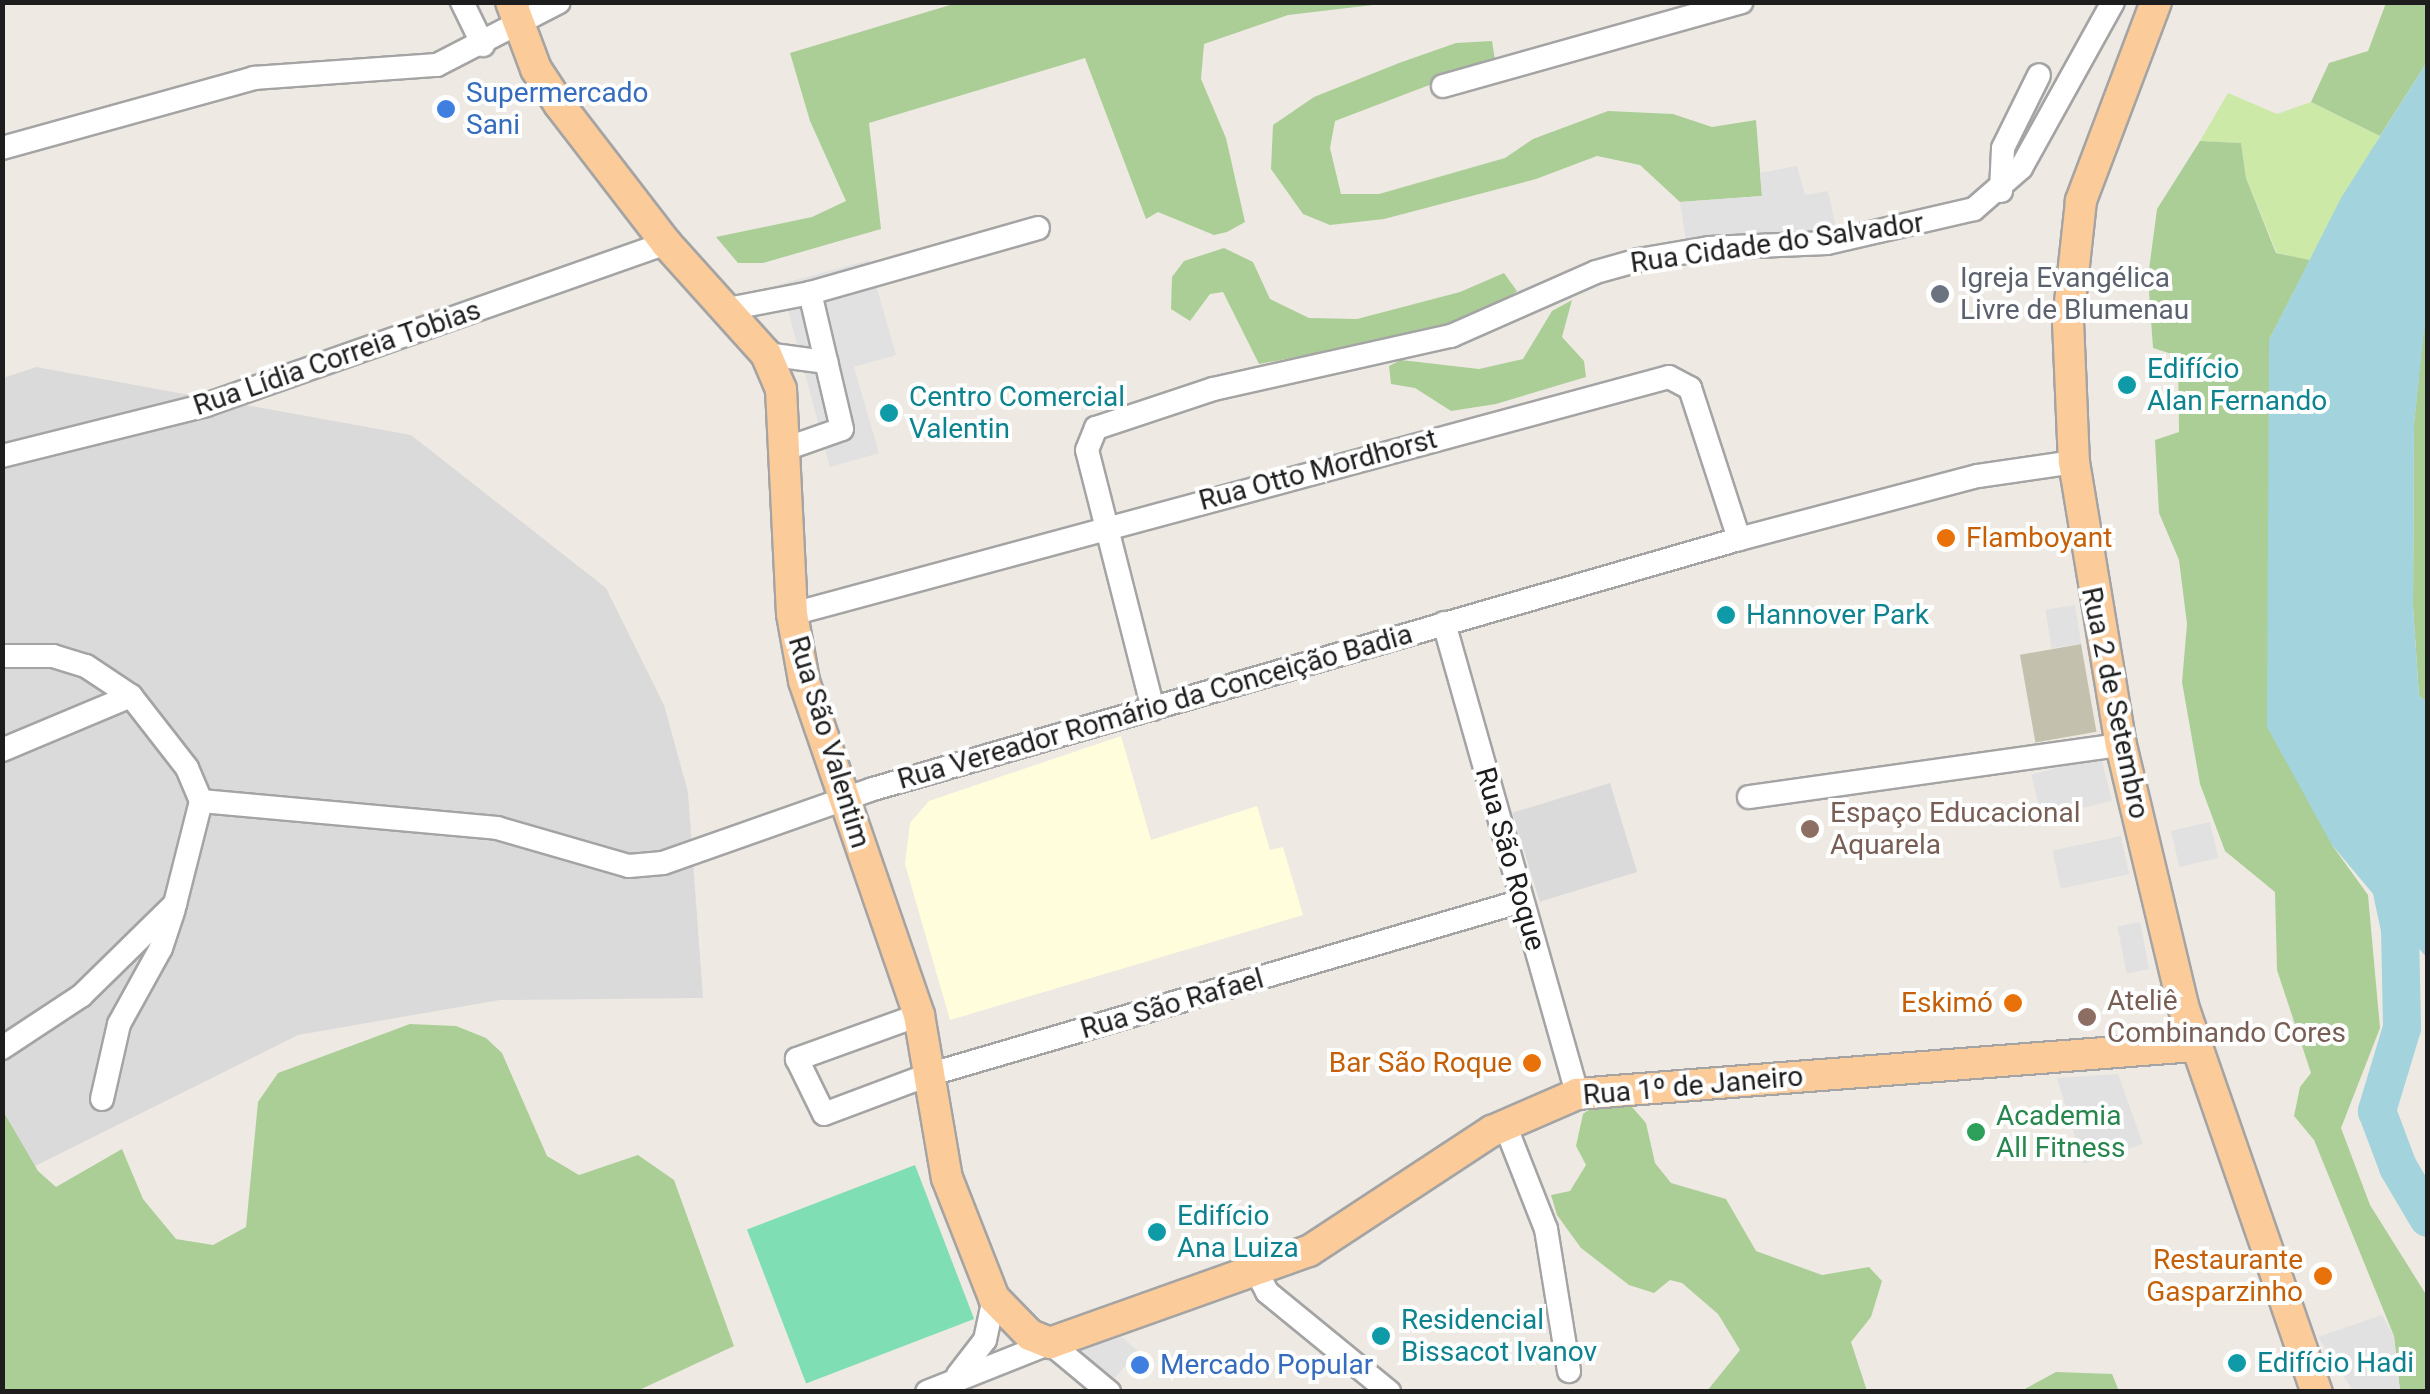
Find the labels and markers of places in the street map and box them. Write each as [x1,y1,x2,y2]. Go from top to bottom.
place label: Supermercado Sani [466,76,648,142]
marker: Supermercado Sani [435,98,457,120]
place label: Igreja Evangélica Livre de Blumenau [1960,261,2189,327]
marker: Igreja Evangélica Livre de Blumenau [1929,283,1951,305]
place label: Edifício Alan Fernando [2147,352,2327,418]
marker: Edifício Alan Fernando [2116,374,2138,396]
place label: Centro Comercial Valentin [909,380,1125,446]
marker: Centro Comercial Valentin [878,402,900,424]
place label: Flamboyant [1966,521,2112,555]
marker: Flamboyant [1935,527,1957,549]
place label: Hannover Park [1746,598,1929,632]
marker: Hannover Park [1715,604,1737,626]
place label: Espaço Educacional Aquarela [1830,796,2081,862]
marker: Espaço Educacional Aquarela [1799,818,1821,840]
place label: Ateliê Combinando Cores [2107,984,2346,1050]
place label: Eskimó [1901,986,1993,1020]
marker: Eskimó [2002,992,2024,1014]
marker: Ateliê Combinando Cores [2076,1006,2098,1028]
place label: Bar São Roque [1329,1046,1512,1080]
marker: Bar São Roque [1521,1052,1543,1074]
place label: Academia All Fitness [1996,1099,2125,1165]
marker: Academia All Fitness [1965,1121,1987,1143]
place label: Edifício Ana Luiza [1177,1199,1299,1265]
marker: Edifício Ana Luiza [1146,1221,1168,1243]
place label: Restaurante Gasparzinho [2146,1243,2303,1309]
marker: Restaurante Gasparzinho [2312,1265,2334,1287]
place label: Residencial Bissacot Ivanov [1401,1303,1597,1369]
marker: Residencial Bissacot Ivanov [1370,1325,1392,1347]
place label: Edifício Hadi [2257,1346,2414,1380]
place label: Mercado Popular [1160,1348,1373,1382]
marker: Edifício Hadi [2226,1352,2248,1374]
marker: Mercado Popular [1129,1354,1151,1376]

